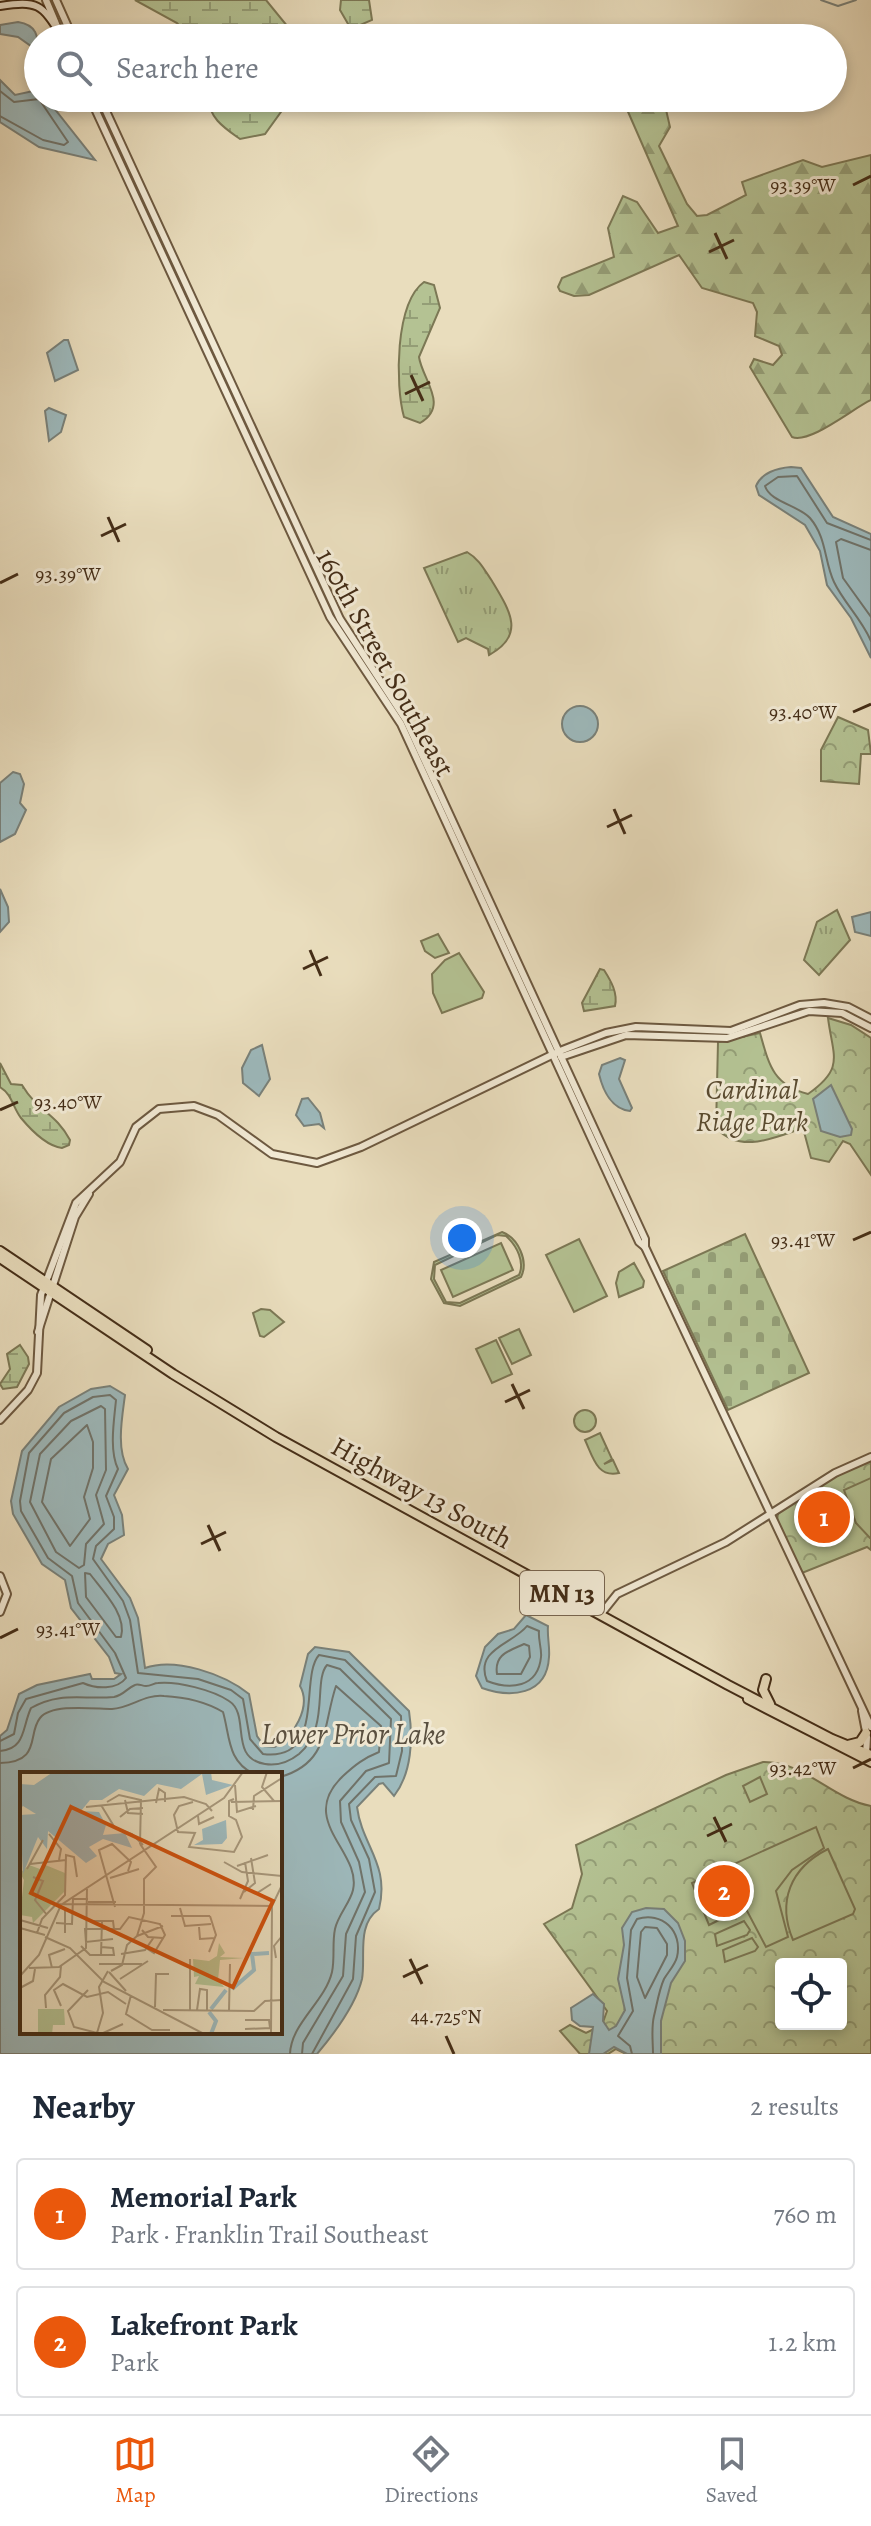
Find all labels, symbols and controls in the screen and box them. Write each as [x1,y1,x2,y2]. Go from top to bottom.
search box [24,24,847,112]
icon: search [52,46,96,90]
text: Search here [116,48,259,88]
text: 93.39°W [770,172,836,199]
street label: 160th Street Southeast [307,542,464,783]
text: 93.39°W [35,561,101,588]
text: 93.40°W [769,699,837,726]
park label: Cardinal Ridge Park [696,1071,808,1141]
text: 93.40°W [34,1089,102,1116]
your location [442,1218,482,1258]
text: 93.41°W [771,1227,835,1254]
street label: Highway 13 South [324,1427,519,1558]
pin: 1 [798,1487,850,1547]
road number: MN 13 [520,1571,604,1615]
text: 93.41°W [36,1616,100,1643]
water label: Lower Prior Lake [261,1714,446,1754]
text: 93.42°W [770,1755,837,1782]
inset map [20,1772,282,2034]
pin: 2 [698,1861,750,1921]
map controls [775,1958,847,2030]
button: locate [775,1958,847,2030]
text: 44.725°N [410,2003,482,2030]
text: Nearby [32,2083,135,2130]
text: 2 results [750,2089,839,2124]
text: Memorial Park [110,2177,297,2217]
text: 1 [55,2197,65,2232]
text: 760 m [773,2197,837,2232]
text: Park · Franklin Trail Southeast [110,2217,429,2252]
text: Lakefront Park [110,2305,298,2345]
text: 2 [54,2325,66,2360]
text: 1.2 km [768,2325,837,2360]
text: Park [110,2345,159,2380]
tab: Map [113,2432,157,2510]
tab: Directions [384,2432,479,2510]
tab: Saved [705,2432,758,2510]

